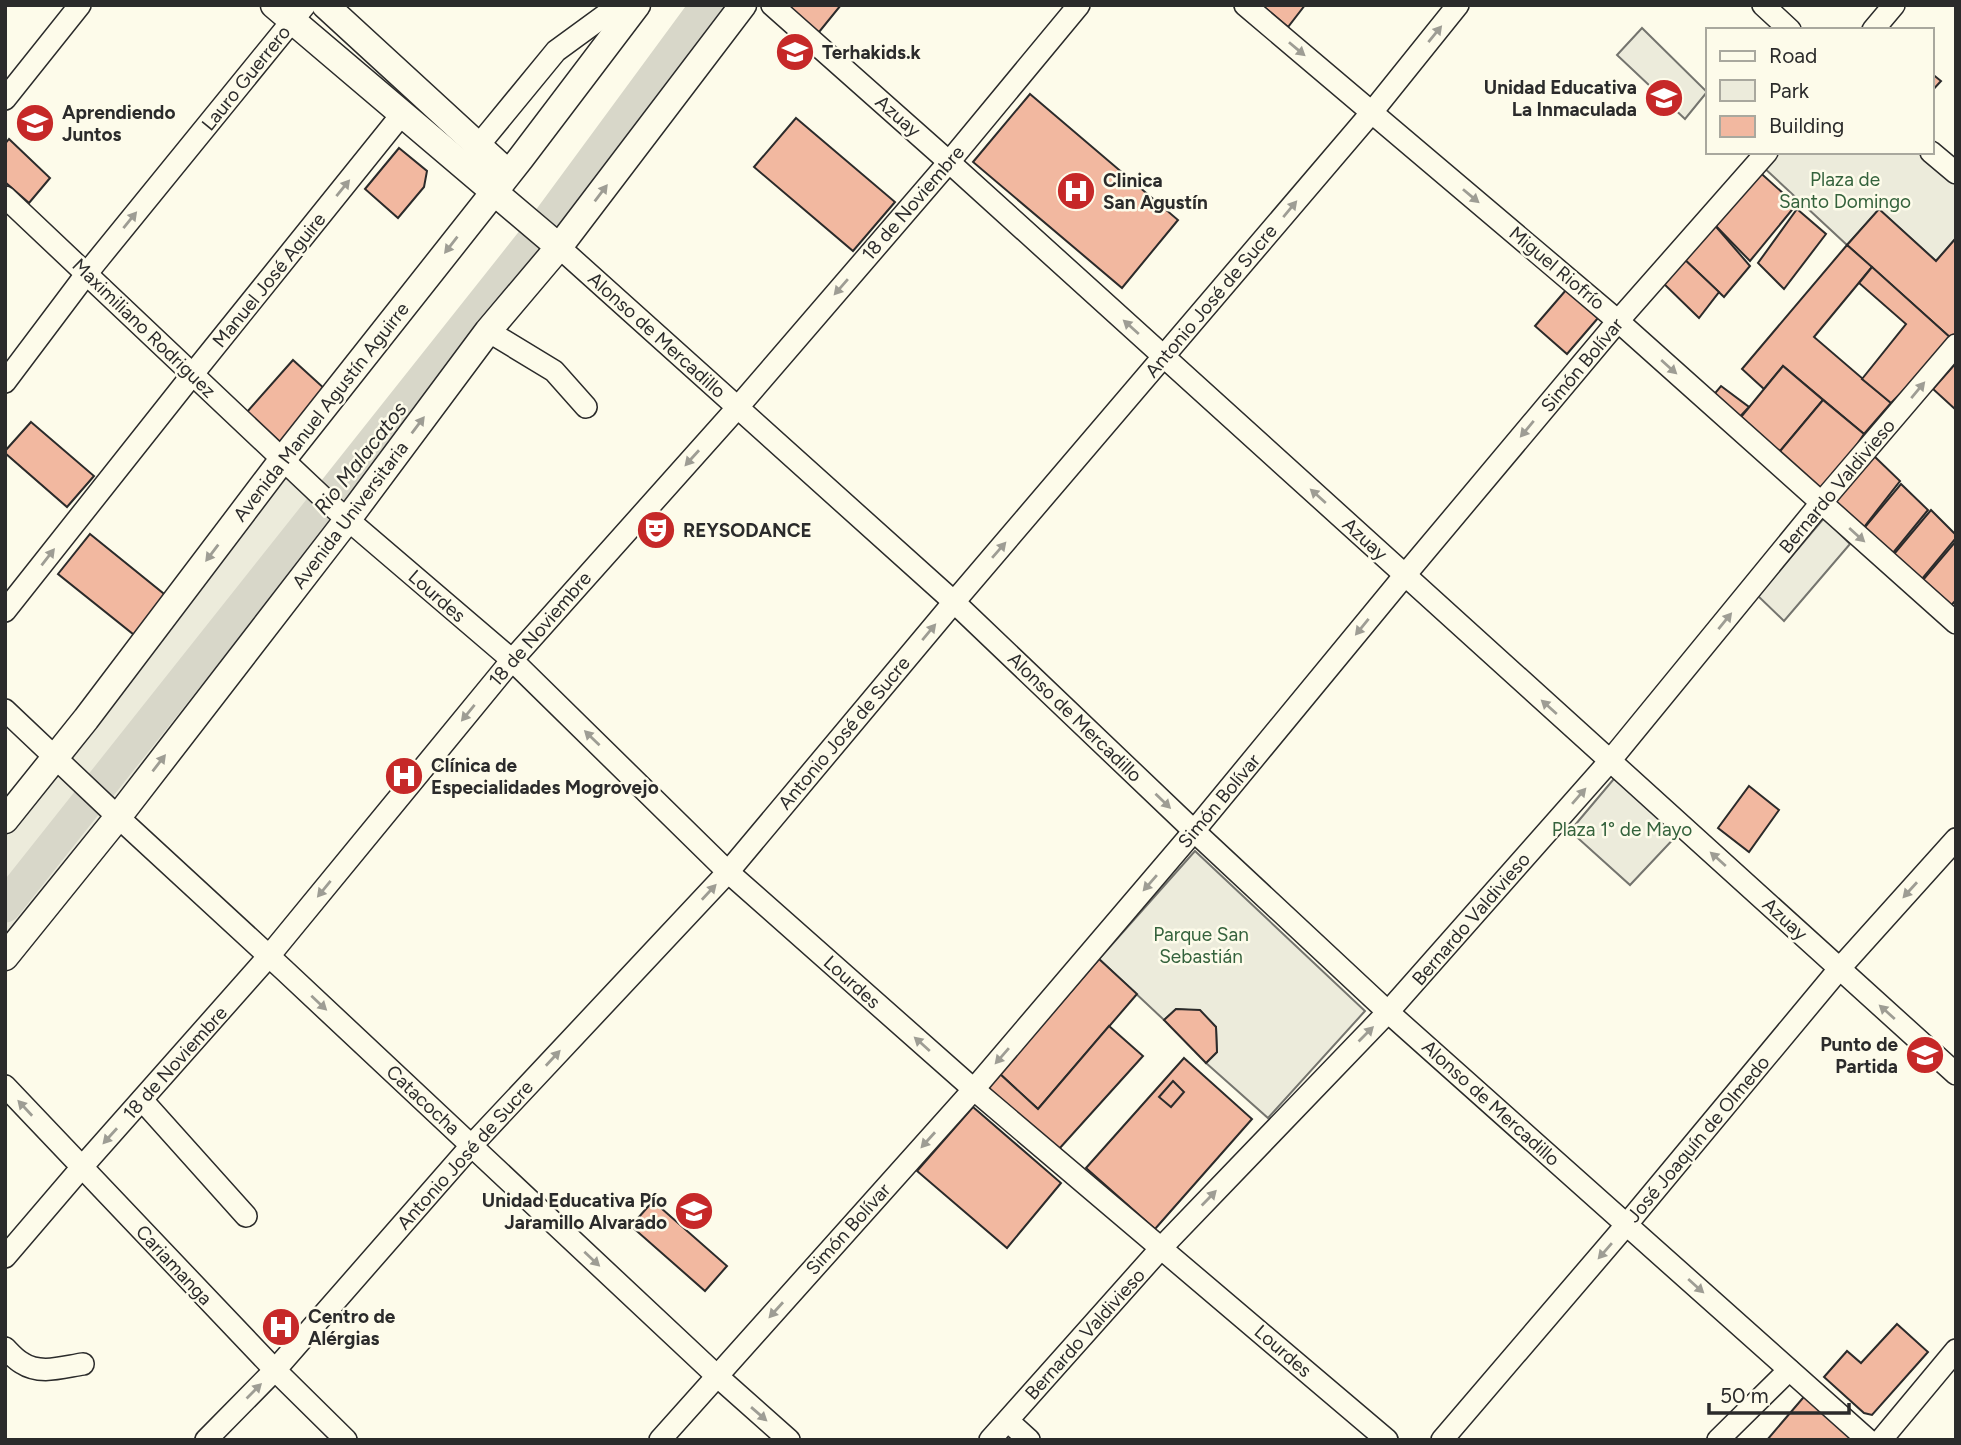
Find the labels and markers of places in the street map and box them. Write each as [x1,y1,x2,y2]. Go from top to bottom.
school or university icon: Terhakids.k [774,31,816,73]
place label: Terhakids.k [822,41,922,64]
place label: Unidad Educativa La Inmaculada [1484,76,1637,121]
school or university icon: Unidad Educativa La Inmaculada [1643,77,1685,119]
place label: Aprendiendo Juntos [62,101,175,146]
school or university icon: Aprendiendo Juntos [14,102,56,144]
place label: Clinica San Agustín [1103,169,1208,214]
hospital icon: Clinica San Agustín [1055,170,1097,212]
theatre icon: REYSODANCE [635,509,677,551]
place label: REYSODANCE [683,519,812,542]
place label: Clínica de Especialidades Mogrovejo [431,754,659,799]
hospital icon: Clínica de Especialidades Mogrovejo [383,755,425,797]
place label: Punto de Partida [1820,1033,1898,1078]
school or university icon: Punto de Partida [1904,1034,1946,1076]
place label: Unidad Educativa Pío Jaramillo Alvarado [482,1189,667,1234]
school or university icon: Unidad Educativa Pío Jaramillo Alvarado [673,1190,715,1232]
place label: Centro de Alérgias [308,1305,396,1350]
hospital icon: Centro de Alérgias [260,1306,302,1348]

